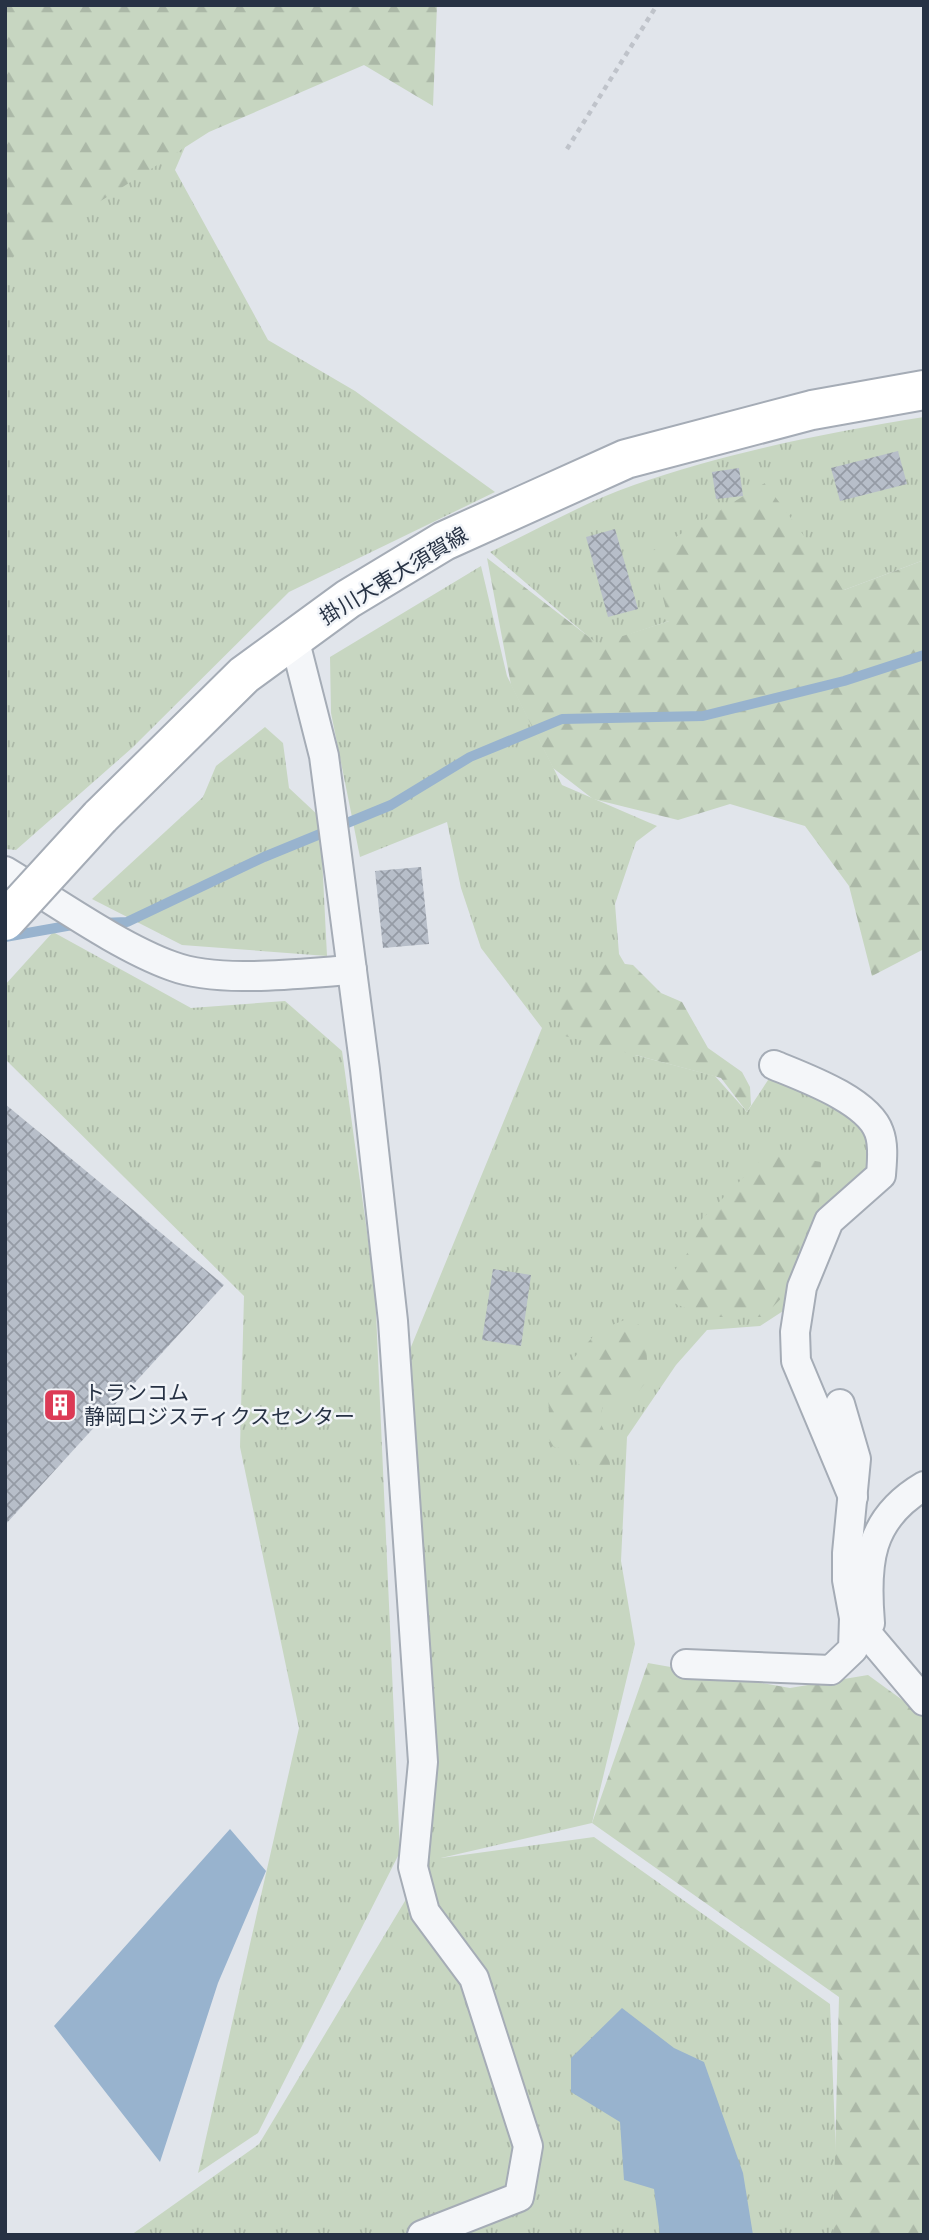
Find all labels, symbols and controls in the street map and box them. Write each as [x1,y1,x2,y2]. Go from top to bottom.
street label: 掛川大東大須賀線 [316,522,472,630]
place label: トランコム 静岡ロジスティクスセンター [84,1381,355,1429]
building icon: トランコム 静岡ロジスティクスセンター [41,1386,79,1424]

